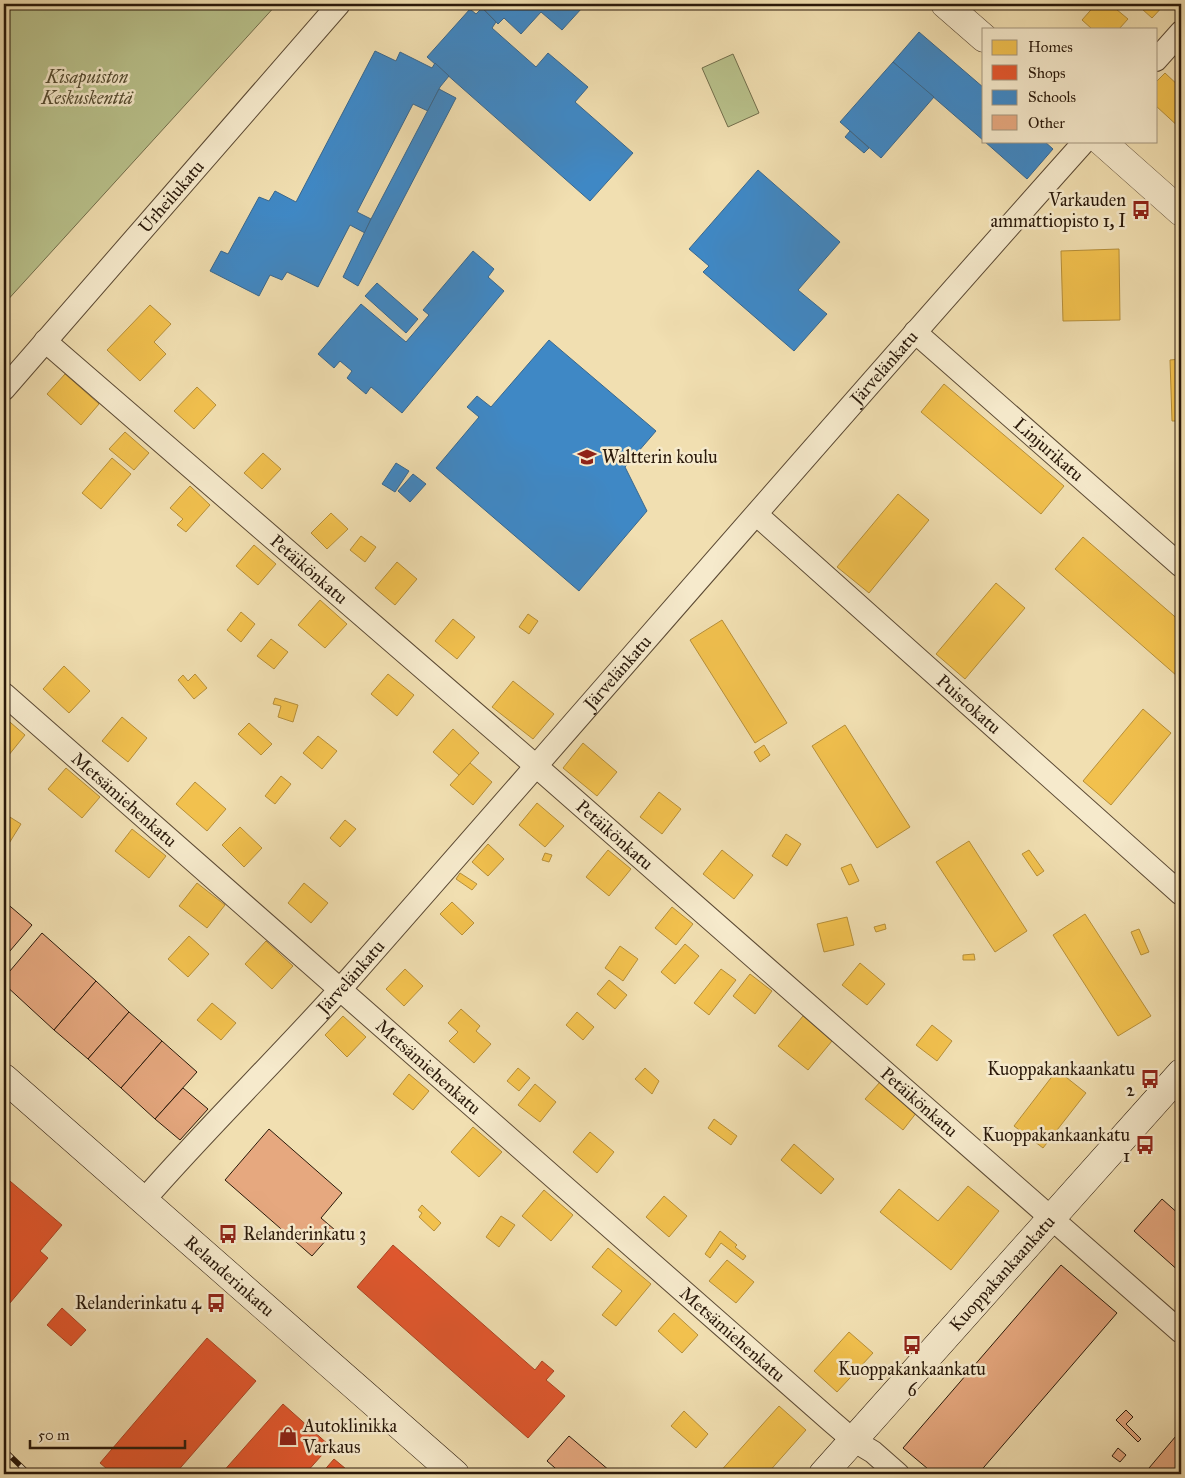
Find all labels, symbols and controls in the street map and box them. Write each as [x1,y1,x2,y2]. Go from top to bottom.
legend [982,28,1158,142]
text: Homes [1028,38,1073,56]
text: Shops [1028,64,1066,82]
park label: Kisapuiston Keskuskenttä [40,66,134,109]
text: Schools [1028,88,1076,106]
text: Other [1028,114,1065,132]
street label: Urheilukatu [134,155,209,237]
place label: Varkauden ammattiopisto 1, I [990,189,1126,232]
bus stop icon: Varkauden ammattiopisto 1, I [1130,199,1152,221]
street label: Järvelänkatu [844,326,923,411]
street label: Linjurikatu [1009,413,1088,486]
school or university icon: Waltterin koulu [576,446,598,468]
place label: Waltterin koulu [602,446,718,468]
street label: Petäikönkatu [266,530,352,609]
street label: Järvelänkatu [578,631,656,716]
street label: Puistokatu [932,670,1006,739]
street label: Metsämiehenkatu [67,747,182,852]
street label: Petäikönkatu [572,795,658,875]
street label: Järvelänkatu [311,935,390,1021]
street label: Metsämiehenkatu [371,1015,486,1120]
place label: Kuoppakankaankatu 2 [987,1058,1135,1101]
street label: Petäikönkatu [876,1062,962,1142]
bus stop icon: Kuoppakankaankatu 2 [1139,1068,1161,1090]
place label: Kuoppakankaankatu 1 [982,1124,1130,1167]
bus stop icon: Kuoppakankaankatu 1 [1134,1134,1156,1156]
street label: Kuoppakankaankatu [945,1211,1060,1336]
bus stop icon: Relanderinkatu 3 [217,1223,239,1245]
place label: Relanderinkatu 3 [243,1223,366,1245]
street label: Relanderinkatu [180,1231,279,1322]
street label: Metsämiehenkatu [675,1282,790,1387]
place label: Relanderinkatu 4 [75,1292,202,1314]
bus stop icon: Relanderinkatu 4 [205,1292,227,1314]
bus stop icon: Kuoppakankaankatu 6 [901,1334,923,1356]
place label: Kuoppakankaankatu 6 [838,1358,986,1401]
place label: Autoklinikka Varkaus [302,1415,398,1458]
scale bar [30,1418,185,1450]
shop icon: Autoklinikka Varkaus [277,1425,299,1447]
text: 50 m [38,1426,70,1444]

